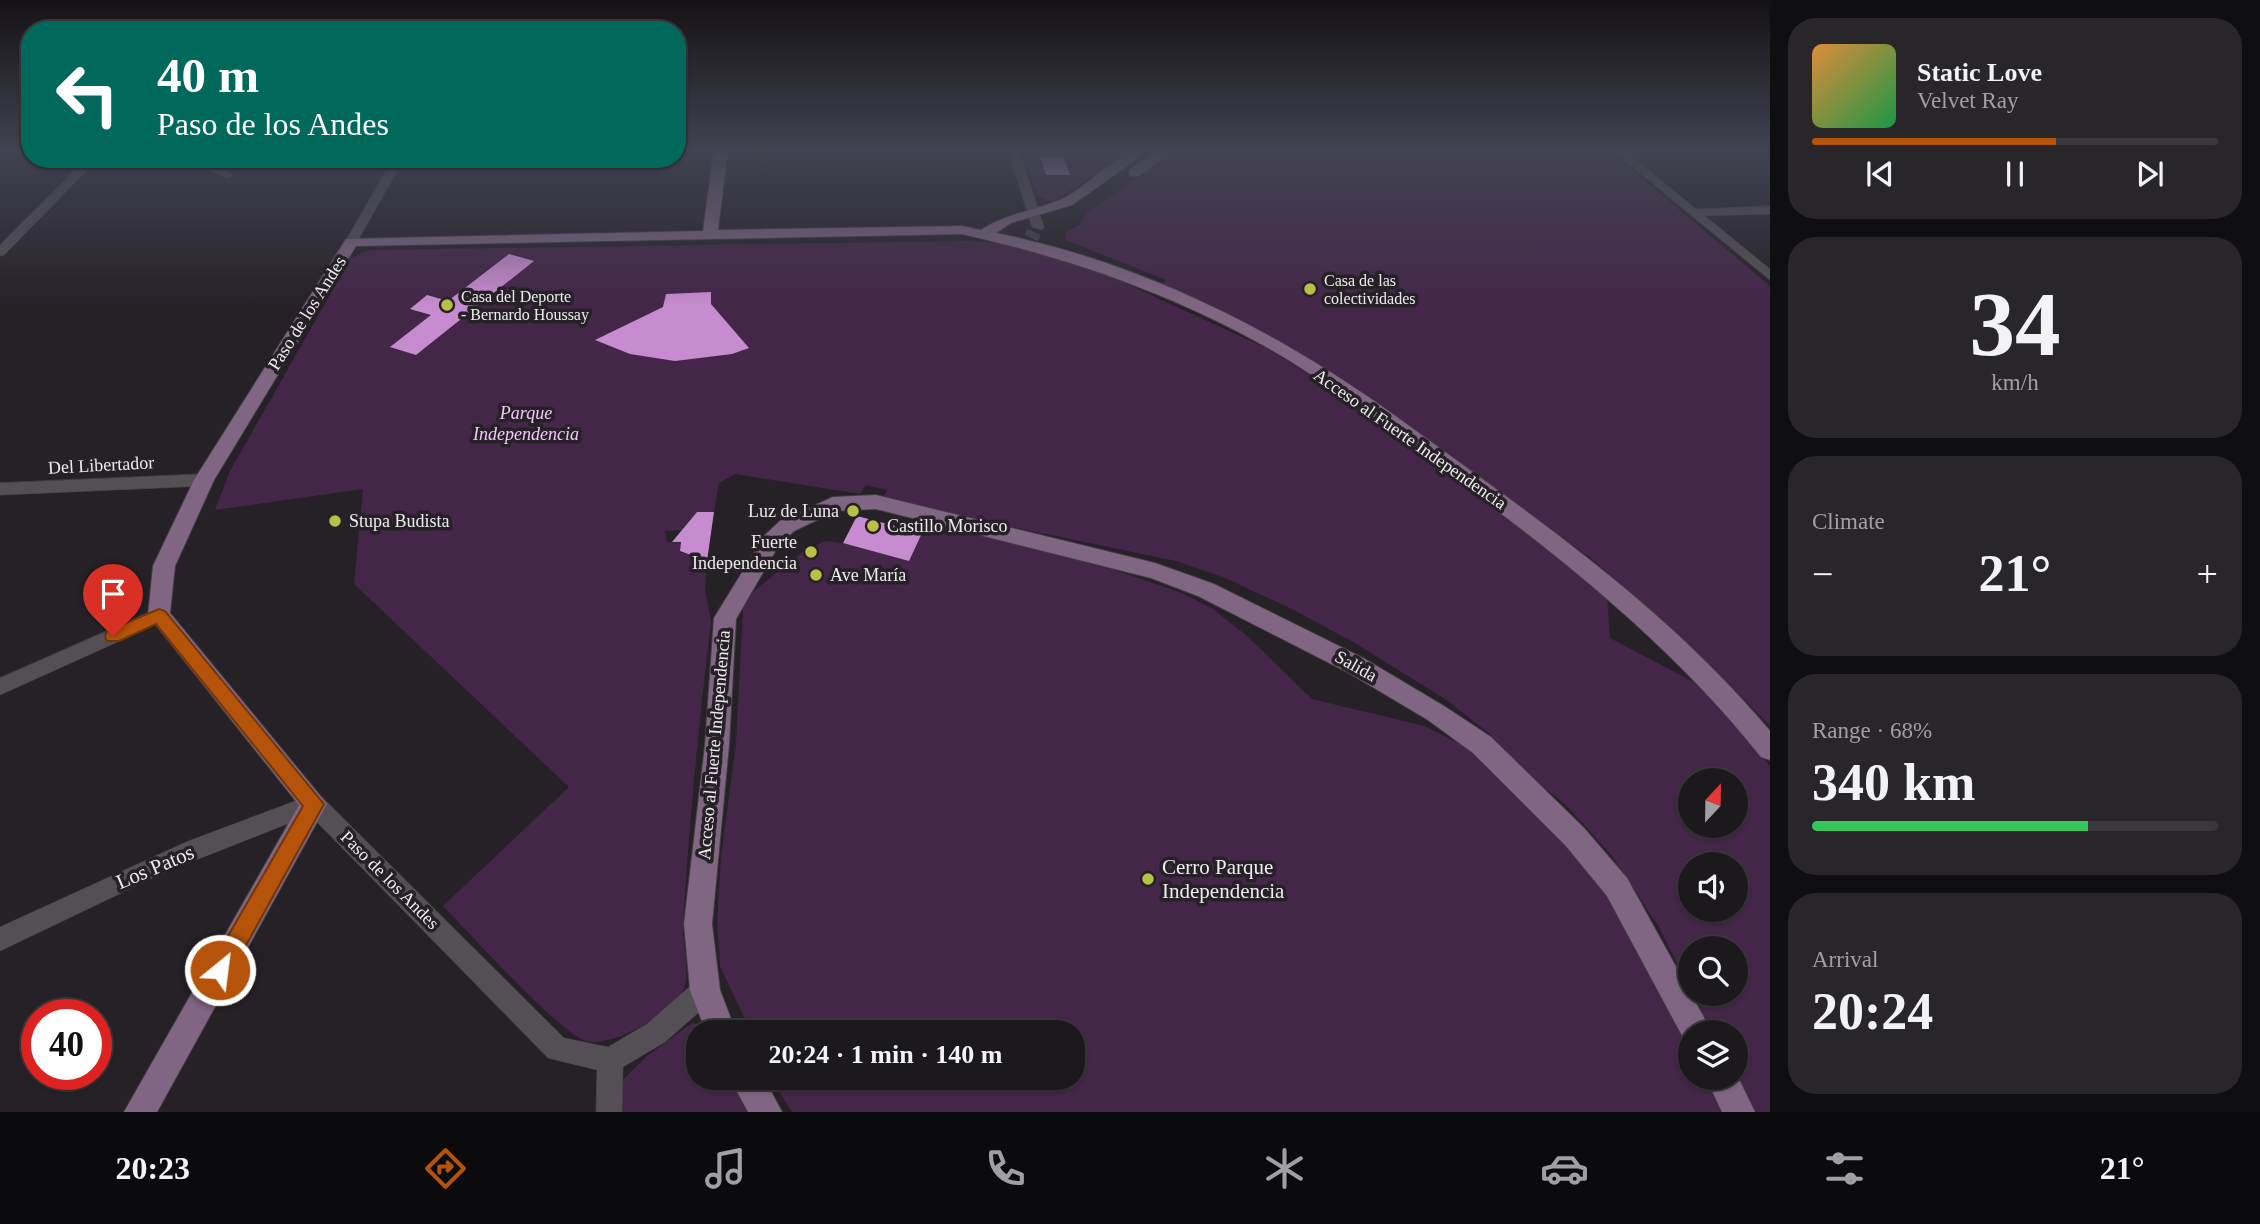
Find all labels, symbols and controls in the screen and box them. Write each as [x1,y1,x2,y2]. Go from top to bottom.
text: 40 m [157,48,259,103]
icon: left [42,49,133,140]
text: Static Love [1917,58,2042,87]
text: Velvet Ray [1917,88,2019,113]
text: Paso de los Andes [157,106,389,142]
icon: previous [1861,155,1899,193]
icon: pause [1996,155,2034,193]
icon: next [2131,155,2169,193]
street label: Paso de los Andes [264,252,350,374]
place label: Casa de las colectividades [1324,272,1416,307]
text: 34 [1970,274,2061,375]
marker: Casa de las colectividades [1302,281,1318,297]
place label: Casa del Deporte - Bernardo Houssay [461,288,589,324]
marker: Casa del Deporte - Bernardo Houssay [439,297,455,313]
street label: Acceso al Fuerte Independencia [1310,365,1510,513]
text: km/h [1991,370,2039,395]
park label: Parque Independencia [472,403,579,444]
street label: Del Libertador [47,452,155,478]
place label: Luz de Luna [748,501,839,521]
marker: Luz de Luna [845,503,861,519]
text: Climate [1812,509,1885,534]
place label: Stupa Budista [349,511,450,531]
marker: Stupa Budista [327,513,343,529]
place label: Castillo Morisco [887,516,1008,536]
marker: Castillo Morisco [865,518,881,534]
place label: Fuerte Independencia [692,532,797,573]
marker: Fuerte Independencia [803,544,819,560]
text: 21° [1979,545,2051,602]
text: − [1812,553,1833,595]
text: + [2197,553,2218,595]
pin [83,564,143,636]
place label: Ave María [830,565,906,585]
marker: Ave María [808,567,824,583]
icon: arrive [94,575,132,613]
street label: Acceso al Fuerte Independencia [694,629,734,861]
street label: Salida [1331,646,1381,686]
text: Range · 68% [1812,718,1932,743]
text: 340 km [1812,754,1975,811]
north arrow [1678,768,1748,838]
map controls [1678,768,1748,1090]
street label: Paso de los Andes [337,827,443,933]
street label: Los Patos [112,840,198,894]
button: sound [1678,852,1748,922]
place label: Cerro Parque Independencia [1162,855,1285,903]
marker: Cerro Parque Independencia [1140,871,1156,887]
position arrow [183,933,257,1007]
button: search [1678,936,1748,1006]
text: Arrival [1812,947,1878,972]
text: 20:24 [1812,983,1933,1040]
speed limit sign: 40 [21,999,112,1090]
button: layers [1678,1020,1748,1090]
text: 20:24 · 1 min · 140 m [769,1040,1003,1069]
icon: directions [421,1144,470,1193]
icon: music [701,1144,750,1193]
icon: phone [981,1144,1030,1193]
icon: climate [1260,1144,1309,1193]
icon: car [1540,1144,1589,1193]
icon: filters [1820,1144,1869,1193]
text: 20:23 [115,1150,190,1186]
text: 21° [2100,1150,2145,1186]

